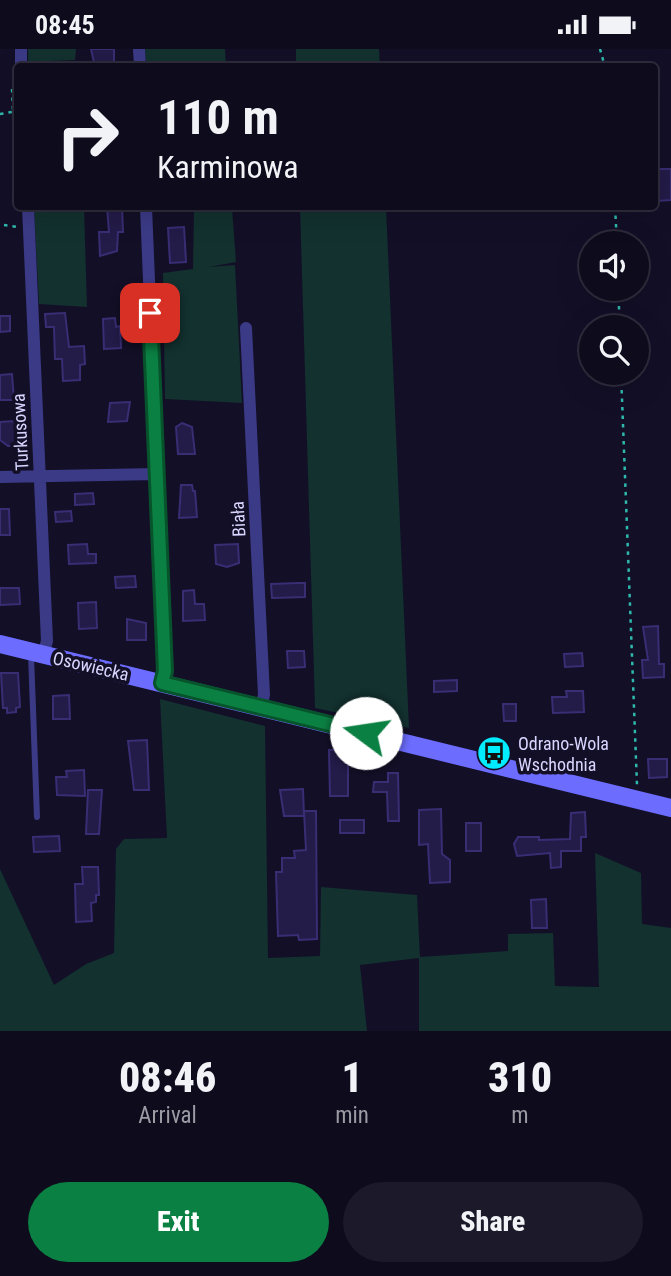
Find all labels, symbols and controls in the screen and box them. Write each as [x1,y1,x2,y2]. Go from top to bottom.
text: 08:45 [35,10,95,40]
text: 110 m [157,89,279,146]
icon: right [42,91,133,182]
text: Karminowa [157,148,299,186]
map controls [579,231,649,385]
button: sound [579,231,649,301]
pin [120,283,180,343]
icon: arrive [131,294,169,332]
button: search [579,315,649,385]
street label: Turkusowa [7,393,33,471]
street label: Biała [227,501,249,537]
street label: Osowiecka [51,647,131,685]
position arrow [329,696,403,770]
place label: Odrano-Wola Wschodnia [518,733,609,775]
bus stop icon: Odrano-Wola Wschodnia [475,734,513,772]
text: 08:46 [119,1053,216,1102]
text: 1 [341,1053,363,1102]
text: 310 [488,1053,552,1102]
text: Arrival [138,1102,197,1129]
text: min [335,1102,369,1129]
text: m [511,1102,529,1129]
button: Exit [28,1182,329,1262]
button: Share [343,1182,643,1262]

